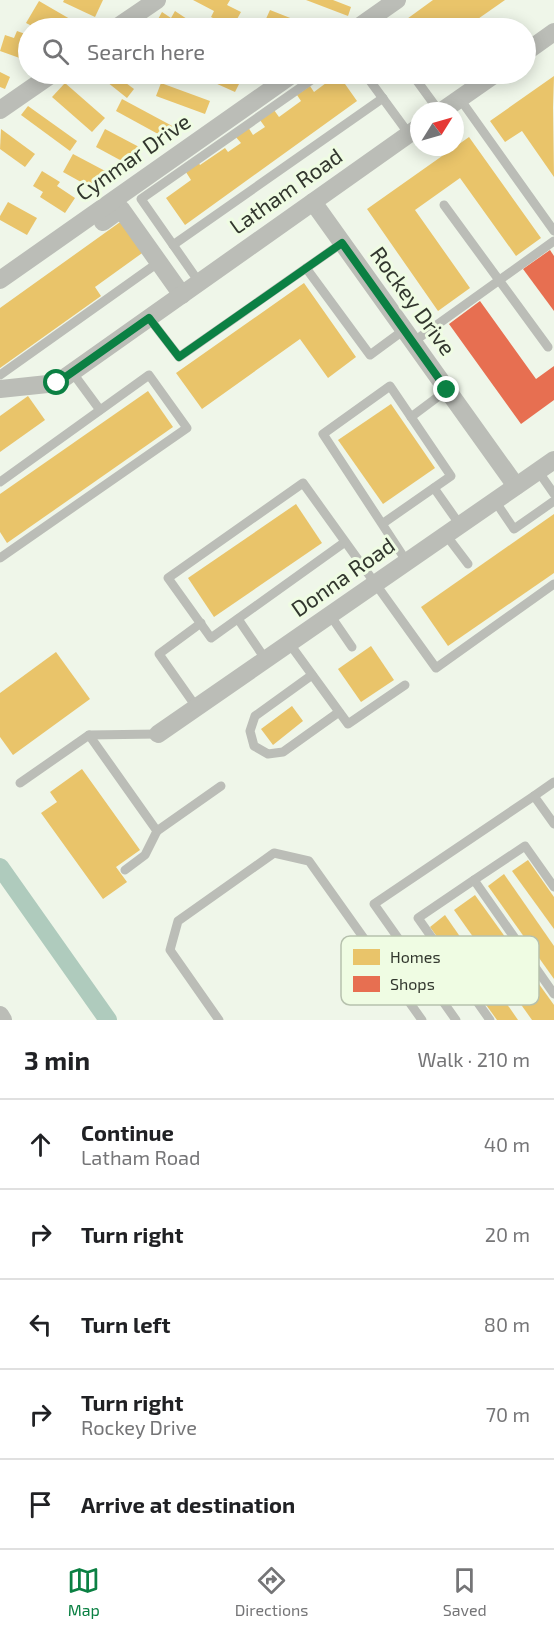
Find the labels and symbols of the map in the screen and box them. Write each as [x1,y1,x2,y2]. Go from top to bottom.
north arrow [410,102,464,156]
street label: Cynmar Drive [70,107,195,205]
street label: Latham Road [224,142,347,239]
street label: Rockey Drive [366,241,462,360]
route start [43,369,69,395]
route end [433,376,459,402]
street label: Donna Road [286,531,399,621]
legend [341,936,539,1005]
text: Homes [390,947,441,966]
text: Shops [390,974,435,993]

